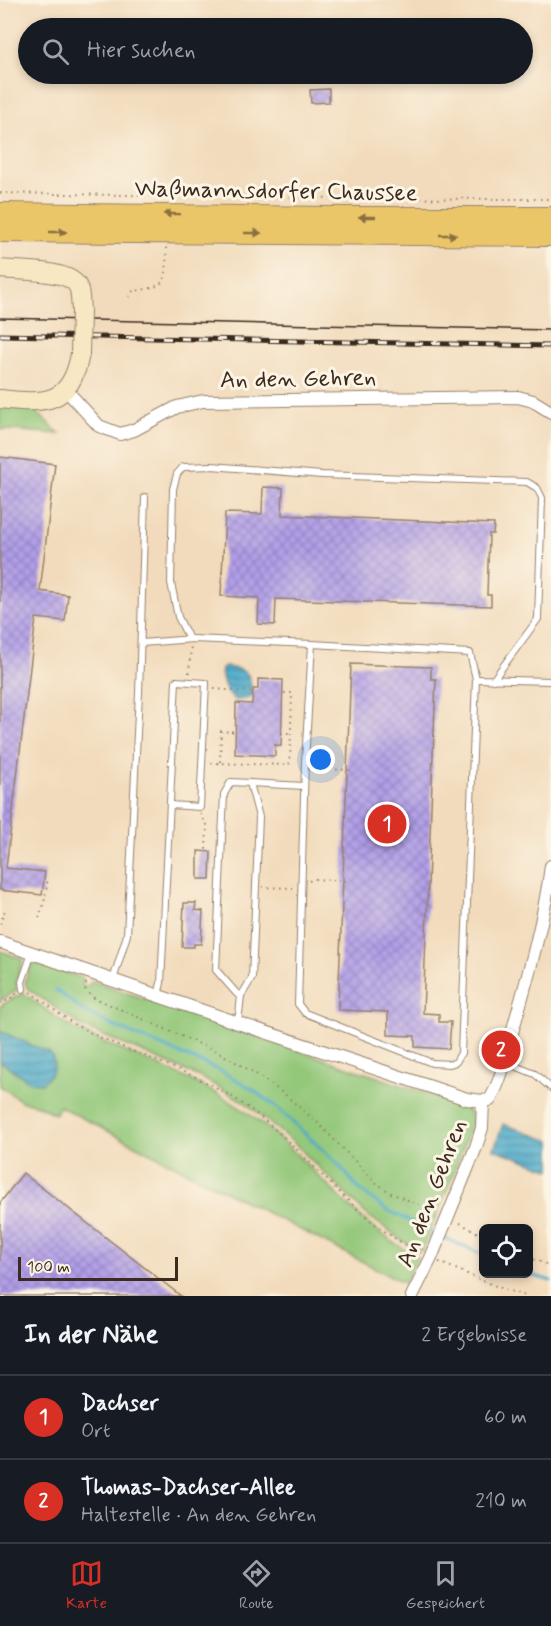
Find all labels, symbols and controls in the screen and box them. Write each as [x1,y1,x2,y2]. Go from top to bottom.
search box [18,18,533,84]
icon: search [39,35,72,68]
text: Hier suchen [87,37,196,65]
street label: Waßmannsdorfer Chaussee [134,174,418,209]
one-way arrow [162,210,181,219]
one-way arrow [357,212,376,222]
one-way arrow [49,227,68,237]
one-way arrow [244,228,263,238]
one-way arrow [439,230,458,240]
street label: An den Gehren [220,363,376,396]
your location [306,745,335,774]
pin: 1 [368,802,406,846]
pin: 2 [482,1028,520,1072]
street label: An den Gehren [390,1115,475,1272]
map controls [479,1224,533,1278]
button: locate [479,1224,533,1278]
scale bar [18,1254,178,1282]
text: 100 m [27,1257,70,1278]
text: In der Nähe [24,1318,158,1352]
text: 2 Ergebnisse [421,1322,527,1349]
text: Dachser [81,1390,159,1418]
text: 1 [39,1404,48,1431]
text: 60 m [484,1404,527,1431]
text: Ort [81,1418,110,1445]
text: Thomas-Dachser-Allee [81,1474,295,1502]
text: 2 [39,1488,48,1515]
text: 210 m [475,1488,527,1515]
text: Haltestelle · An den Gehren [81,1502,316,1529]
tab: Karte [66,1557,107,1614]
tab: Route [239,1557,274,1614]
tab: Gespeichert [406,1557,485,1614]

